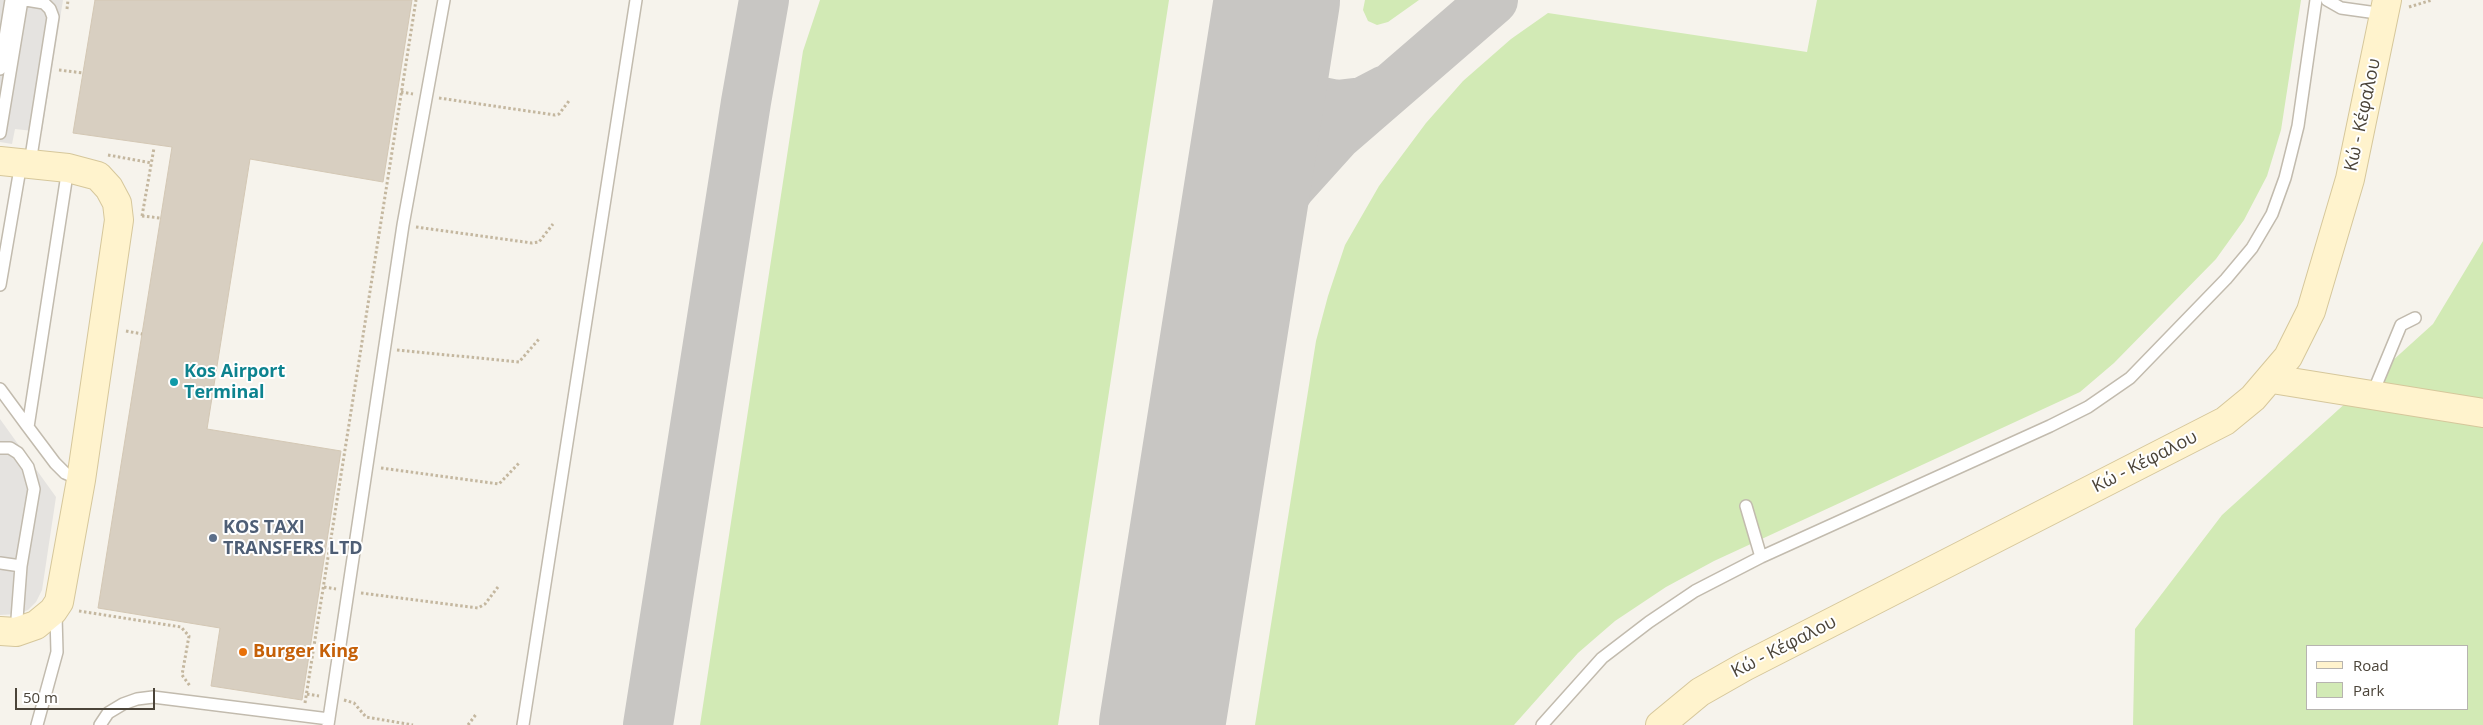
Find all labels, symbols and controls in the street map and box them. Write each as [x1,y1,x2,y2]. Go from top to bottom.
street label: Κώ - Κέφαλου [2340,56,2386,174]
place label: Kos Airport Terminal [184,361,285,404]
marker: Kos Airport Terminal [168,376,180,388]
street label: Κώ - Κέφαλου [2089,426,2201,498]
place label: KOS TAXI TRANSFERS LTD [223,517,363,560]
marker: KOS TAXI TRANSFERS LTD [207,532,219,544]
street label: Κώ - Κέφαλου [1728,611,1840,683]
place label: Burger King [253,641,358,663]
legend [2306,645,2468,710]
marker: Burger King [237,646,249,658]
text: Road [2353,655,2389,675]
scale bar [18,678,158,710]
text: Park [2353,680,2384,700]
text: 50 m [23,687,58,707]

